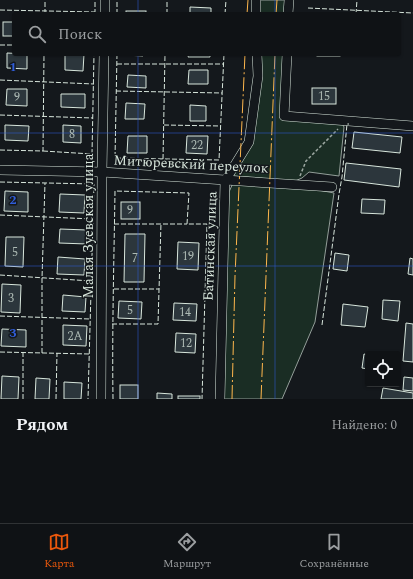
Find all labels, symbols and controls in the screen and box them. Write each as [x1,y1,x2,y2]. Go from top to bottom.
search box [12,12,401,56]
icon: search [26,23,48,45]
text: Поиск [58,23,102,46]
text: 1 [9,57,17,77]
house number: 15 [318,87,330,106]
house number: 9 [14,88,20,107]
house number: 8 [69,125,75,144]
house number: 22 [191,136,203,155]
street label: Митюревский переулок [113,149,269,179]
street label: Малая Зуевская улица [78,153,99,299]
text: 2 [9,190,17,210]
street label: Батинская улица [198,191,222,301]
house number: 9 [127,201,133,220]
house number: 5 [12,243,18,262]
house number: 19 [182,247,194,266]
house number: 7 [132,249,138,268]
house number: 3 [8,289,14,308]
house number: 5 [127,301,133,320]
house number: 14 [179,303,191,322]
text: 3 [9,323,17,343]
house number: 2А [67,327,83,346]
house number: 12 [180,334,192,353]
map controls [365,351,401,387]
button: locate [365,351,401,387]
text: Рядом [16,412,68,438]
text: Найдено: 0 [331,415,397,435]
tab: Карта [44,531,74,572]
tab: Маршрут [163,531,211,572]
tab: Сохранённые [299,531,369,572]

